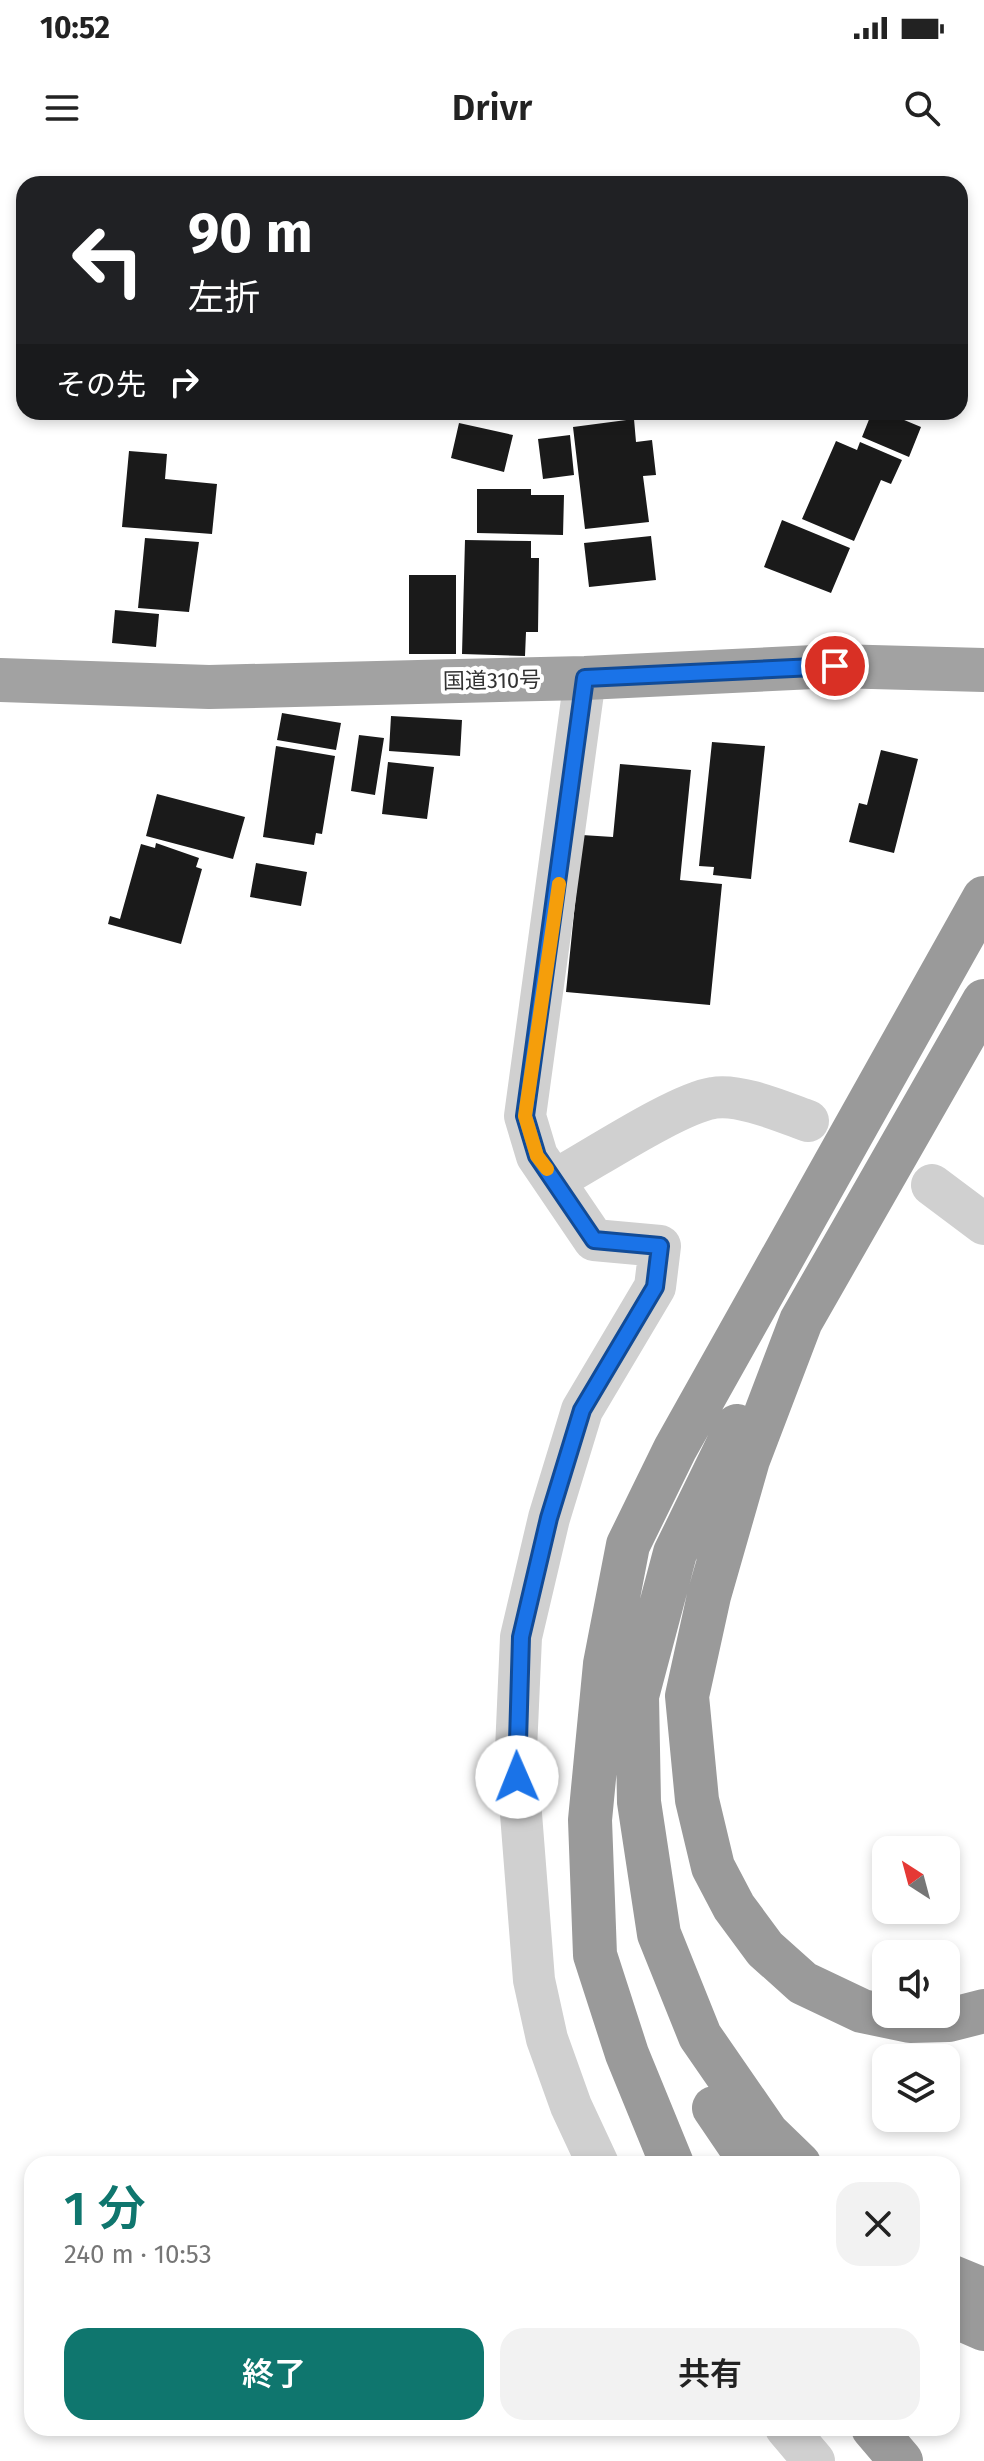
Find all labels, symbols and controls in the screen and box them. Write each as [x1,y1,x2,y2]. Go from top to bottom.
text: 10:52 [40,10,110,46]
icon: menu [40,86,84,130]
text: Drivr [452,86,532,130]
icon: search [900,86,944,130]
text: 90 m [188,200,313,267]
icon: left [56,208,160,312]
text: 左折 [188,276,260,320]
icon: right [162,360,206,404]
text: その先 [56,367,146,403]
pin [801,632,869,700]
icon: arrive [813,644,857,688]
street label: 国道310号 [443,666,541,695]
position arrow [475,1735,559,1819]
north arrow [872,1836,960,1924]
map controls [872,1836,960,2132]
button: sound [872,1940,960,2028]
button: layers [872,2044,960,2132]
text: 1 分 [64,2180,146,2238]
button: close [836,2182,920,2266]
text: 240 m · 10:53 [64,2239,212,2270]
button: 終了 [64,2328,484,2420]
button: 共有 [500,2328,920,2420]

